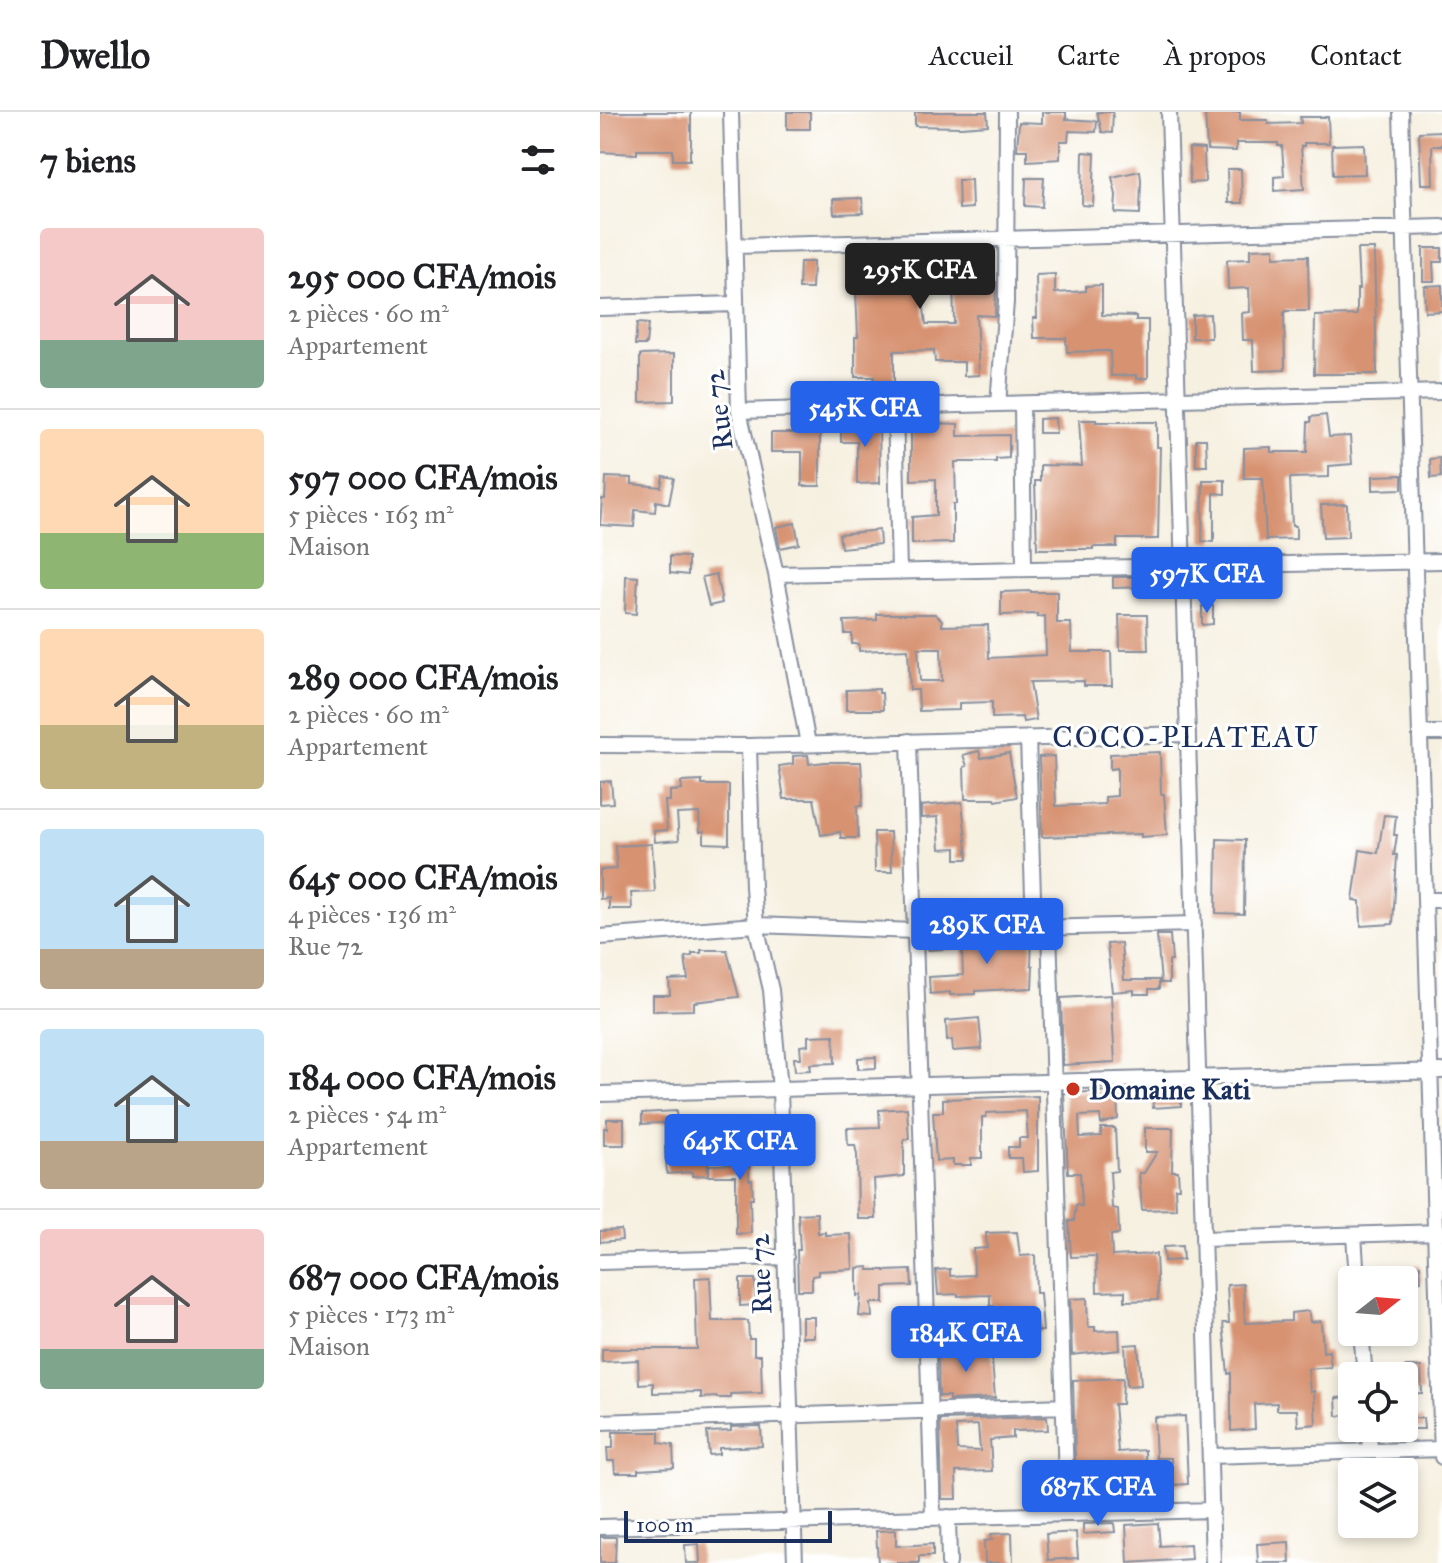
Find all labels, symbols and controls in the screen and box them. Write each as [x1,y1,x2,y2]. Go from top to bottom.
text: Dwello [40,32,150,78]
text: Accueil [929,38,1013,73]
text: Carte [1057,38,1120,73]
text: À propos [1164,38,1266,73]
text: Contact [1310,38,1402,73]
icon: filters [516,138,560,182]
text: 7 biens [40,140,136,181]
pin: 295K CFA [837,243,1003,311]
text: 295K CFA [863,253,977,285]
text: 295 000 CFA/mois [288,256,556,297]
icon: home [104,260,200,356]
text: 2 pièces · 60 m² [288,297,449,329]
text: Appartement [288,329,428,361]
street label: Rue 72 [696,368,741,452]
pin: 545K CFA [782,381,948,449]
text: 545K CFA [809,391,921,423]
text: 597 000 CFA/mois [288,457,558,498]
icon: home [104,461,200,557]
text: 5 pièces · 163 m² [288,498,454,530]
text: Maison [288,530,370,562]
pin: 597K CFA [1124,547,1290,615]
text: 597K CFA [1150,557,1264,589]
text: 289 000 CFA/mois [288,657,558,698]
icon: home [104,661,200,757]
text: 2 pièces · 60 m² [288,698,449,730]
district label: COCO-PLATEAU [1052,719,1320,755]
text: Appartement [288,730,428,762]
text: 645 000 CFA/mois [288,857,558,898]
icon: home [104,861,200,957]
text: 4 pièces · 136 m² [288,898,456,930]
pin: 289K CFA [904,898,1070,966]
text: 289K CFA [929,908,1045,940]
text: Rue 72 [288,930,363,962]
text: 184 000 CFA/mois [288,1057,556,1098]
icon: home [104,1061,200,1157]
place label: Domaine Kati [1089,1072,1251,1107]
marker: Domaine Kati [1064,1080,1082,1098]
text: 2 pièces · 54 m² [288,1098,446,1130]
pin: 645K CFA [657,1114,823,1182]
text: 645K CFA [683,1124,797,1156]
text: Appartement [288,1130,428,1162]
street label: Rue 72 [742,1233,779,1315]
text: 687 000 CFA/mois [288,1257,559,1298]
icon: home [104,1261,200,1357]
north arrow [1338,1266,1418,1346]
map controls [1338,1266,1418,1538]
text: 5 pièces · 173 m² [288,1298,454,1330]
pin: 184K CFA [883,1306,1049,1374]
text: 184K CFA [909,1316,1023,1348]
text: Maison [288,1330,370,1362]
button: locate [1338,1362,1418,1442]
button: layers [1338,1458,1418,1538]
pin: 687K CFA [1015,1460,1181,1528]
text: 687K CFA [1040,1470,1156,1502]
scale bar [624,1507,832,1543]
text: 100 m [636,1511,693,1538]

